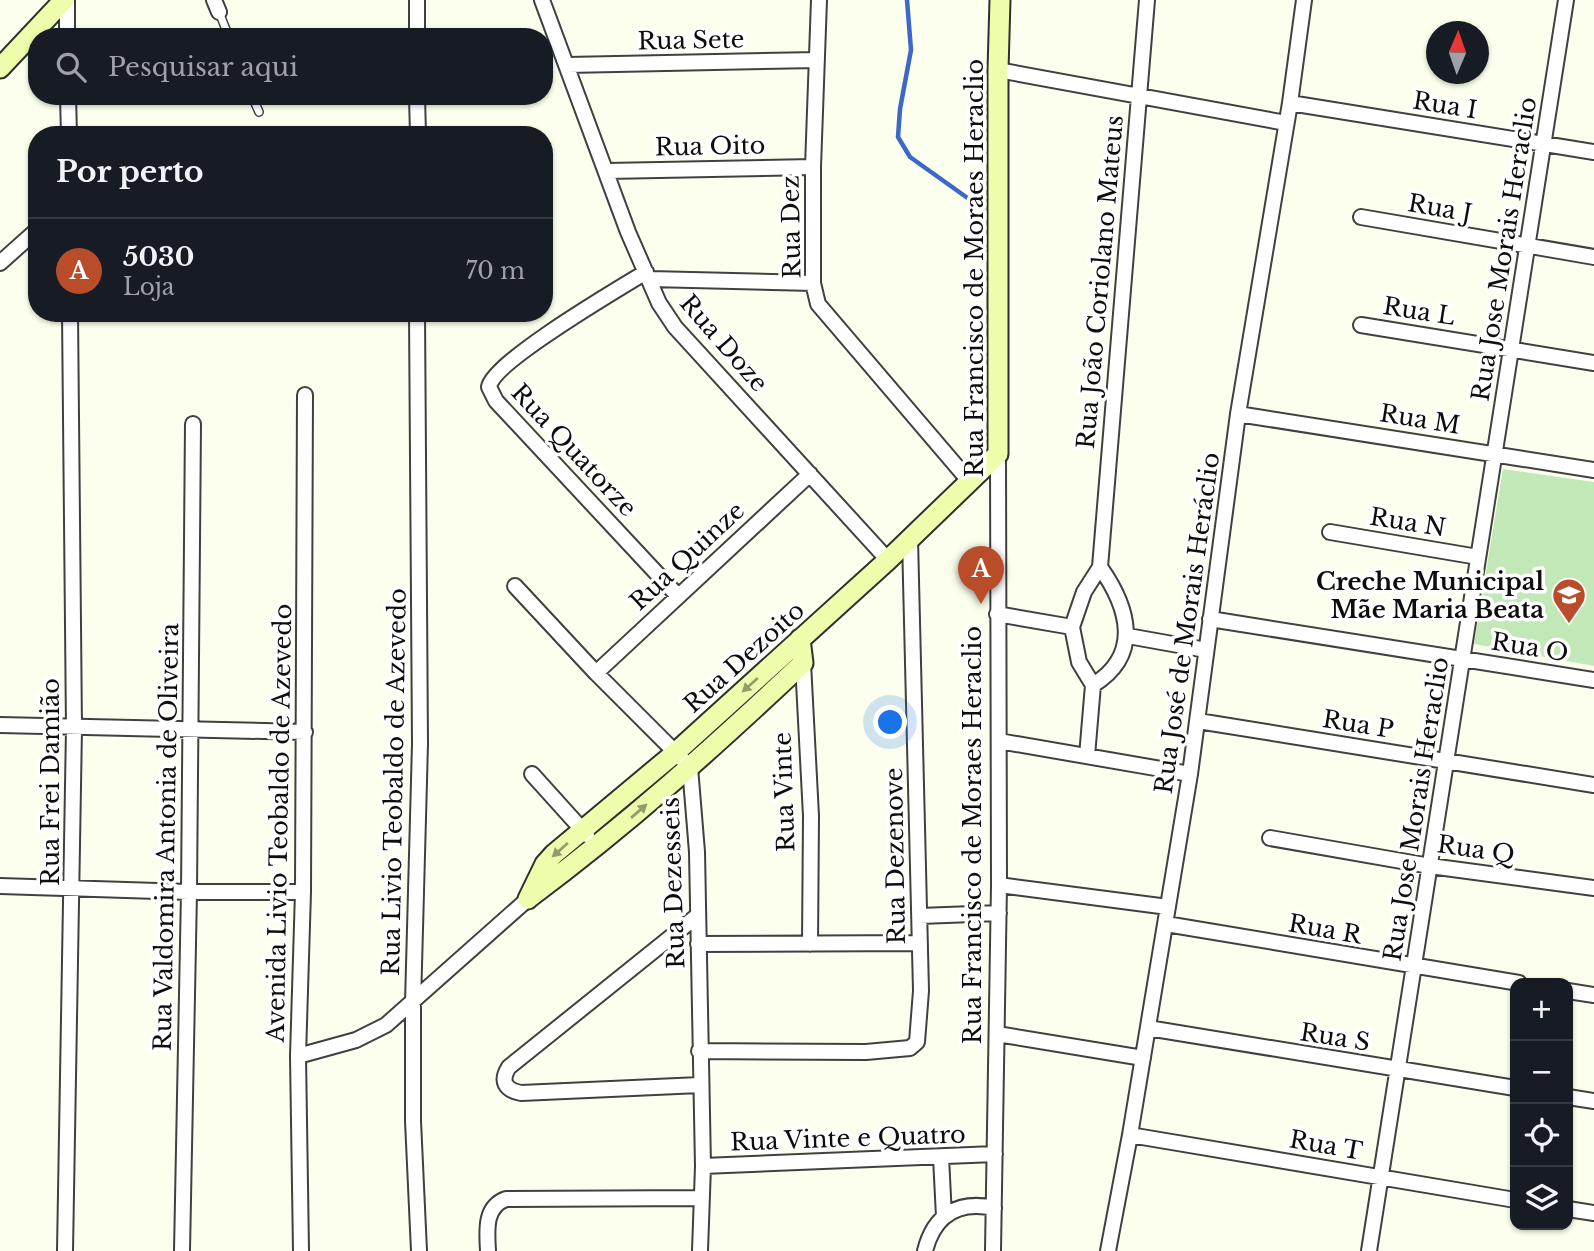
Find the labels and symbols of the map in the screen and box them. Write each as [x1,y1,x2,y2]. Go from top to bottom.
north arrow [1426,21,1489,84]
street label: Rua Sete [637,25,745,55]
street label: Rua Francisco de Moraes Heraclio [960,59,989,477]
street label: Rua I [1411,86,1479,124]
street label: Rua Jose Morais Heraclio [1466,95,1542,403]
street label: Rua João Coriolano Mateus [1071,114,1129,450]
street label: Rua Oito [654,131,766,161]
street label: Rua Dez [776,175,806,279]
street label: Rua J [1406,188,1474,228]
street label: Rua Doze [674,289,774,397]
street label: Rua L [1381,291,1457,331]
street label: Rua Quatorze [505,378,643,522]
street label: Rua M [1378,398,1462,440]
street label: Rua José de Morais Heráclio [1149,450,1225,796]
street label: Rua Quinze [624,496,750,616]
street label: Rua N [1368,502,1448,542]
pin: A [958,546,1004,604]
place label: Creche Municipal Mãe Maria Beata [1316,567,1544,624]
school or university icon: Creche Municipal Mãe Maria Beata [1550,576,1588,625]
street label: Rua Livio Teobaldo de Azevedo [376,588,412,976]
street label: Rua Dezoito [678,595,810,719]
street label: Avenida Livio Teobaldo de Azevedo [261,603,297,1044]
street label: Rua Valdomira Antonia de Oliveira [148,622,184,1051]
street label: Rua Francisco de Moraes Heraclio [958,626,987,1044]
street label: Rua O [1489,627,1571,667]
street label: Rua Jose Morais Heraclio [1378,655,1454,963]
one-way arrow [742,676,759,692]
street label: Rua Frei Damião [36,678,65,886]
street label: Rua P [1320,704,1396,744]
your location [873,705,907,739]
street label: Rua Vinte [767,731,801,853]
street label: Rua Dezenove [879,767,911,945]
street label: Rua Dezesseis [656,797,690,969]
one-way arrow [631,804,648,819]
street label: Rua Q [1436,829,1517,869]
one-way arrow [551,842,569,858]
street label: Rua R [1286,908,1365,950]
street label: Rua S [1298,1017,1372,1057]
street label: Rua Vinte e Quatro [730,1119,966,1157]
street label: Rua T [1287,1124,1365,1166]

